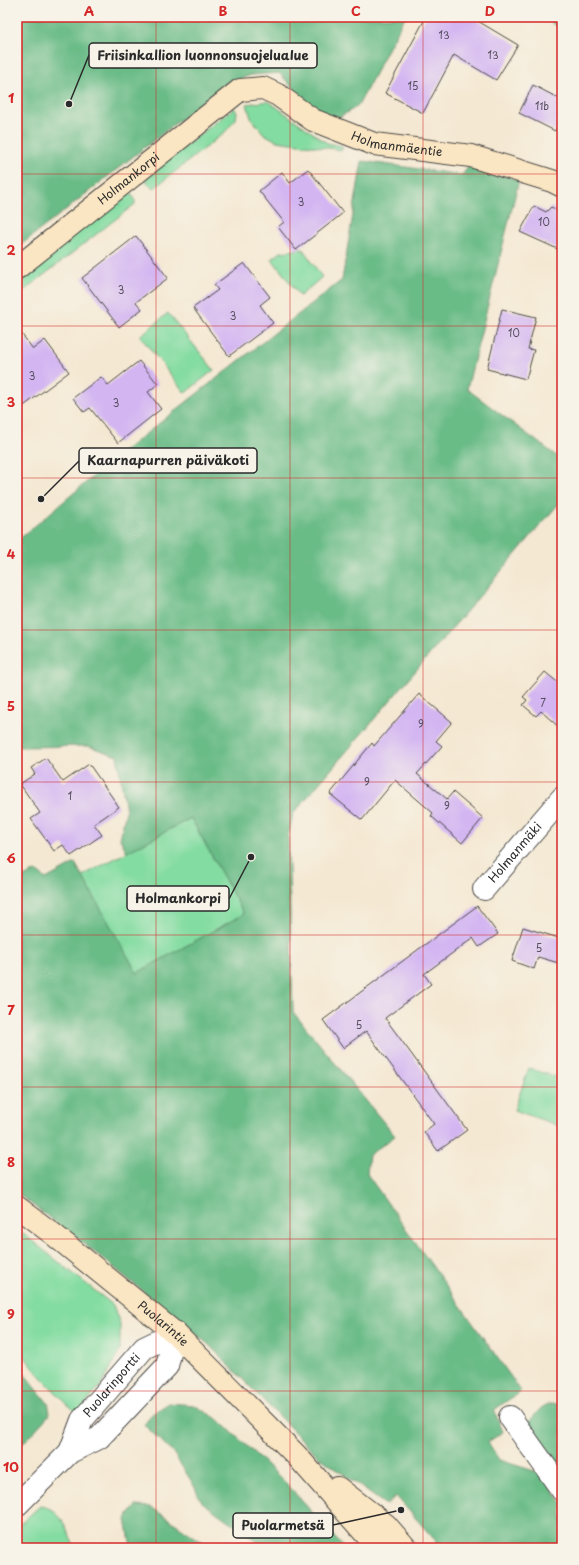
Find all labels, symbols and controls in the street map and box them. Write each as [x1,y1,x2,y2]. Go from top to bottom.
text: A [84,1,94,20]
text: B [219,1,228,20]
text: C [351,1,361,20]
text: D [485,1,495,20]
house number: 13 [438,27,450,42]
callout: Friisinkallion luonnonsuojelualue [89,43,317,68]
text: Friisinkallion luonnonsuojelualue [97,45,309,64]
house number: 13 [487,47,499,62]
house number: 15 [408,78,418,93]
text: 1 [8,88,14,107]
house number: 11b [535,98,549,113]
street label: Holmanmäentie [349,126,443,160]
street label: Holmankorpi [93,148,163,208]
house number: 3 [298,194,304,209]
house number: 10 [538,214,550,229]
text: 2 [6,240,16,259]
house number: 3 [118,282,124,297]
house number: 3 [230,308,236,323]
house number: 10 [508,325,520,340]
house number: 3 [29,368,35,383]
text: 3 [7,392,16,411]
house number: 3 [113,395,119,410]
callout: Kaarnapurren päiväkoti [79,448,257,473]
text: Kaarnapurren päiväkoti [87,450,249,469]
text: 4 [7,544,16,563]
house number: 7 [540,695,546,710]
text: 5 [7,696,15,715]
house number: 9 [418,716,424,731]
house number: 9 [364,774,370,789]
house number: 1 [68,788,72,803]
house number: 9 [444,798,450,813]
street label: Holmanmäki [483,818,546,886]
text: 6 [6,848,16,867]
callout: Holmankorpi [127,886,229,911]
text: Holmankorpi [135,888,221,907]
house number: 5 [536,940,542,955]
text: 7 [7,1000,15,1019]
house number: 5 [356,1017,362,1032]
text: 8 [7,1152,15,1171]
street label: Puolarintie [134,1296,193,1350]
text: 9 [7,1304,15,1323]
street label: Puolarinportti [78,1349,144,1421]
text: 10 [3,1457,19,1476]
callout: Puolarmetsä [233,1513,333,1538]
text: Puolarmetsä [241,1515,325,1534]

